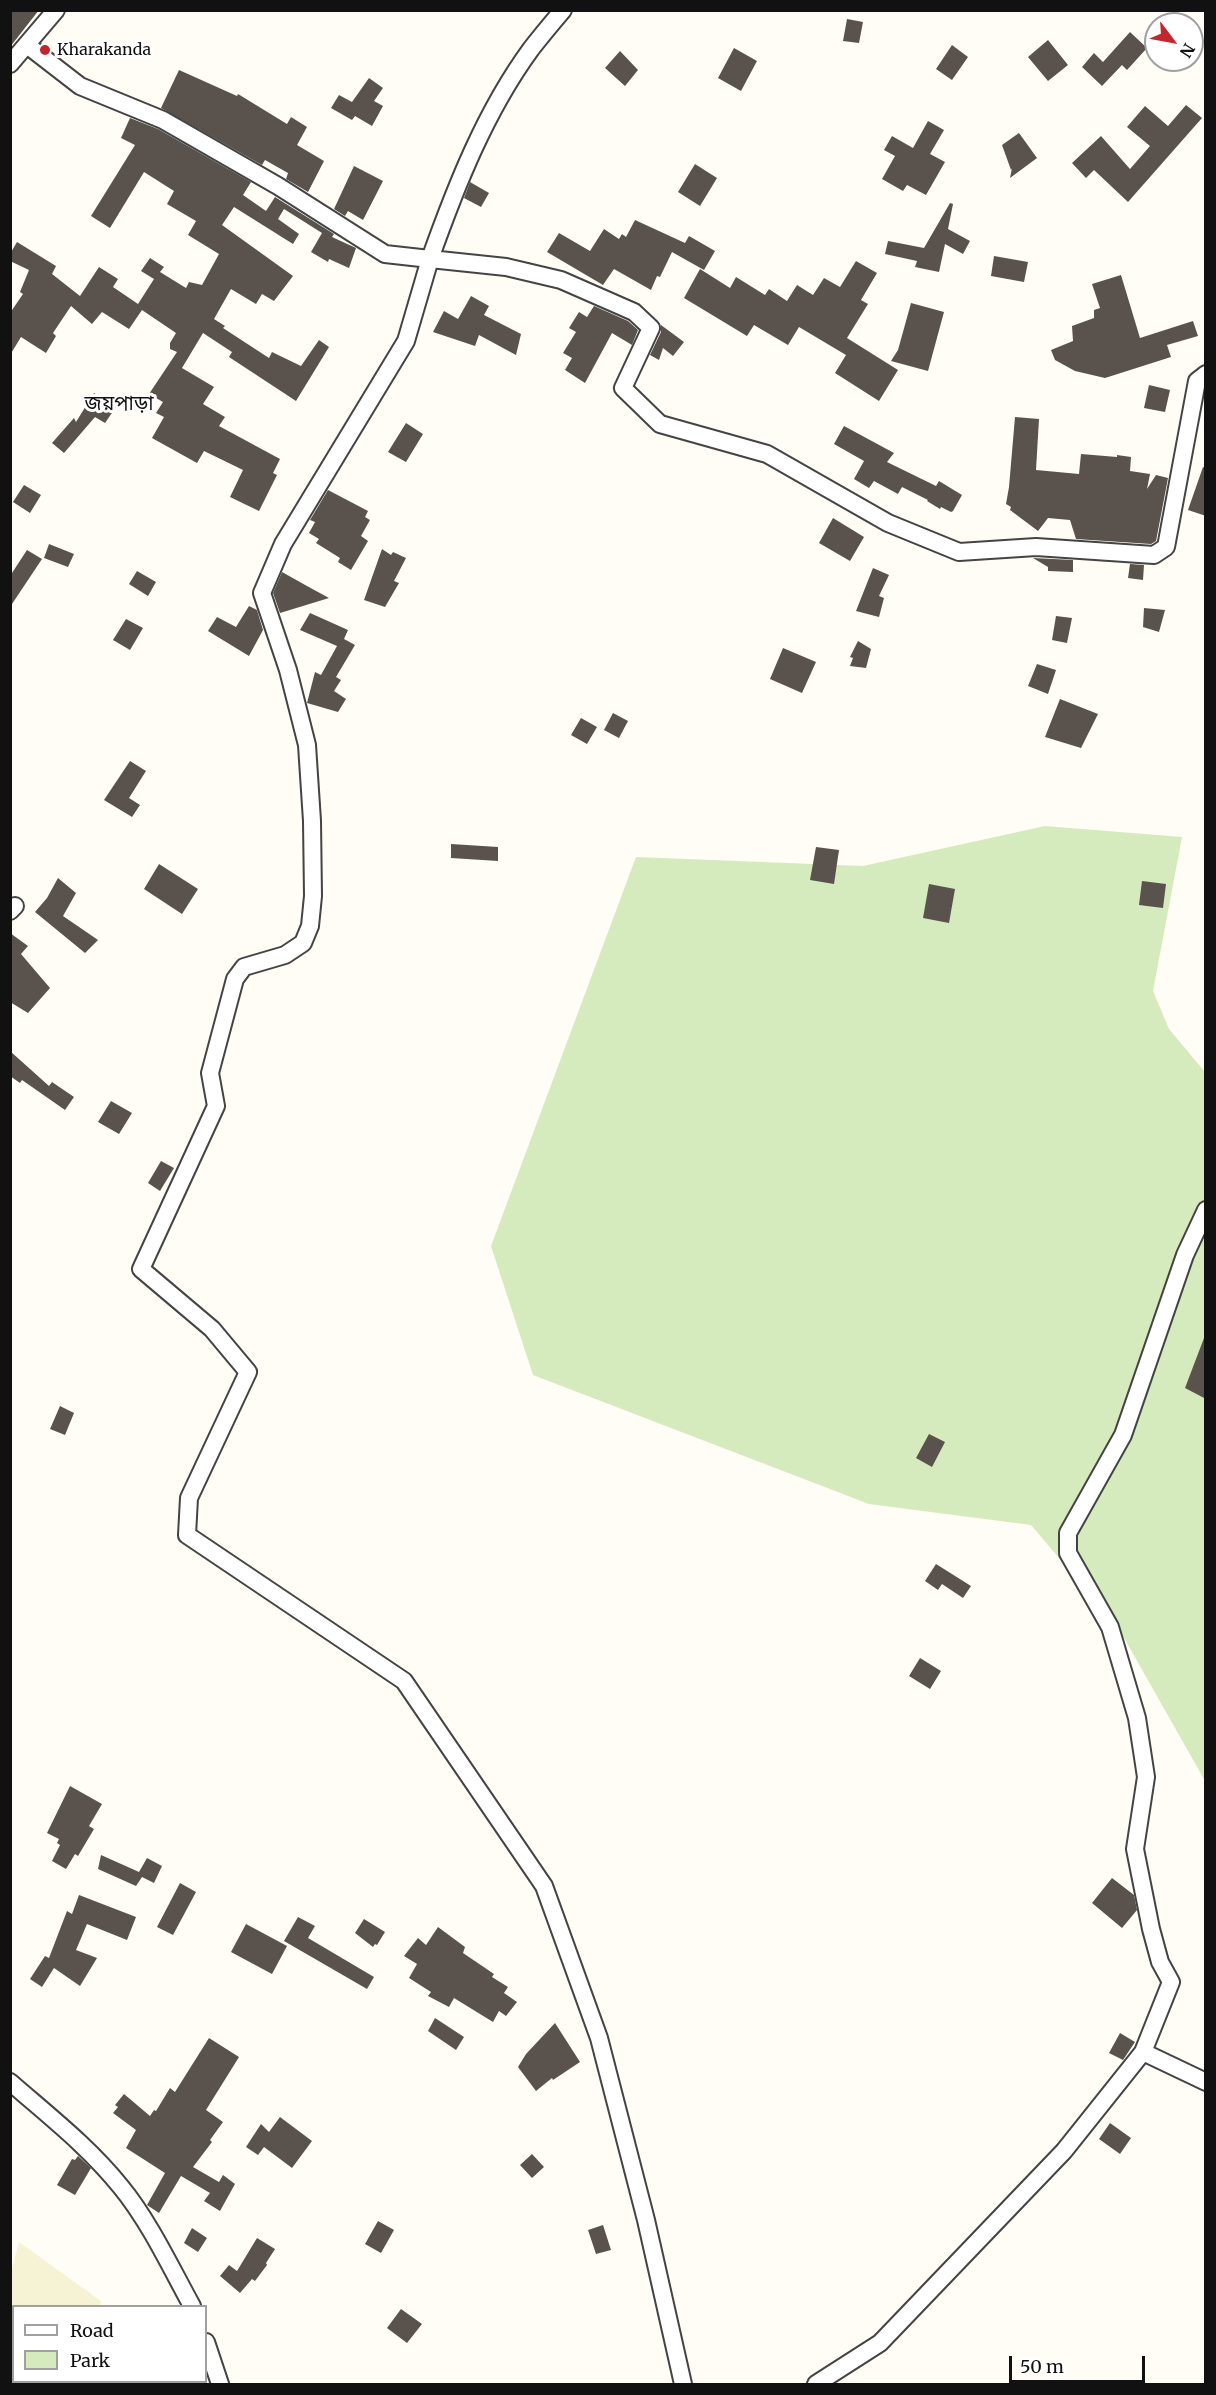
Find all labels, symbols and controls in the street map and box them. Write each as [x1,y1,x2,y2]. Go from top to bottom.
north arrow [1144,12,1204,72]
place label: Kharakanda [57,40,151,60]
text: N [1176,40,1199,61]
marker: Kharakanda [38,43,52,57]
district label: জয়পাড়া [85,392,153,416]
legend [12,2305,207,2383]
text: Road [70,2319,114,2342]
scale bar [1012,2344,1148,2382]
text: Park [70,2349,110,2372]
text: 50 m [1020,2355,1064,2378]

